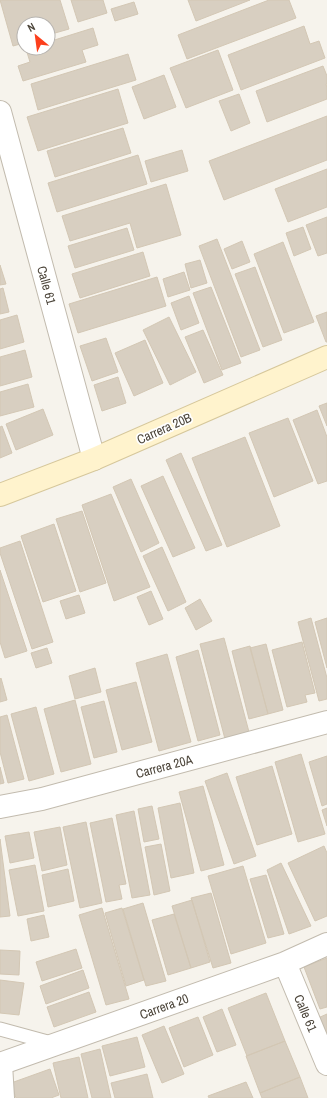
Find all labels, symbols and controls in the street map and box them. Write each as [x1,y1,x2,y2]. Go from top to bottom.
north arrow [16,16,56,56]
text: N [25,20,37,35]
street label: Calle 61 [33,264,60,306]
street label: Carrera 20B [134,409,194,448]
street label: Carrera 20A [134,751,195,782]
street label: Carrera 20 [137,990,191,1023]
street label: Calle 61 [290,992,321,1035]

